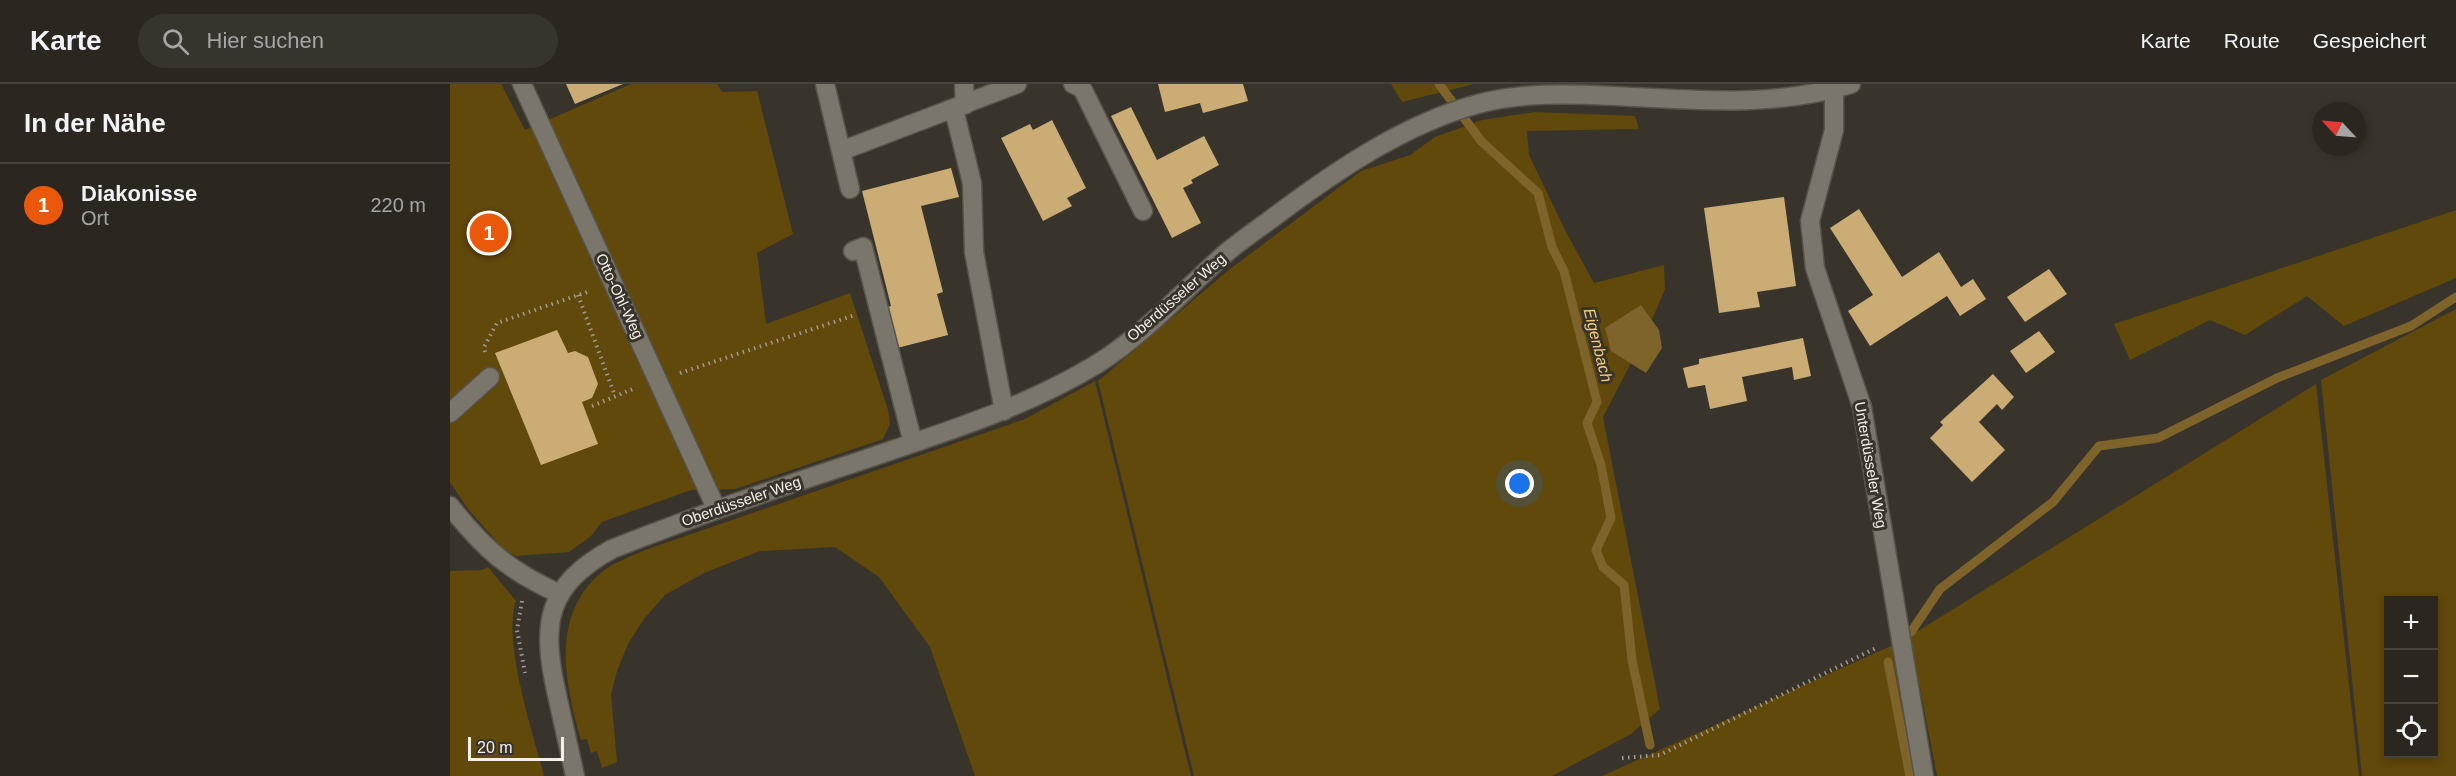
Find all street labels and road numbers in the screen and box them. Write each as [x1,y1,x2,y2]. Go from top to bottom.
street label: Oberdüsseler Weg [1123,250,1229,344]
street label: Otto-Ohl-Weg [593,251,647,341]
street label: Unterdüsseler Weg [1852,400,1890,530]
street label: Oberdüsseler Weg [679,473,803,529]

